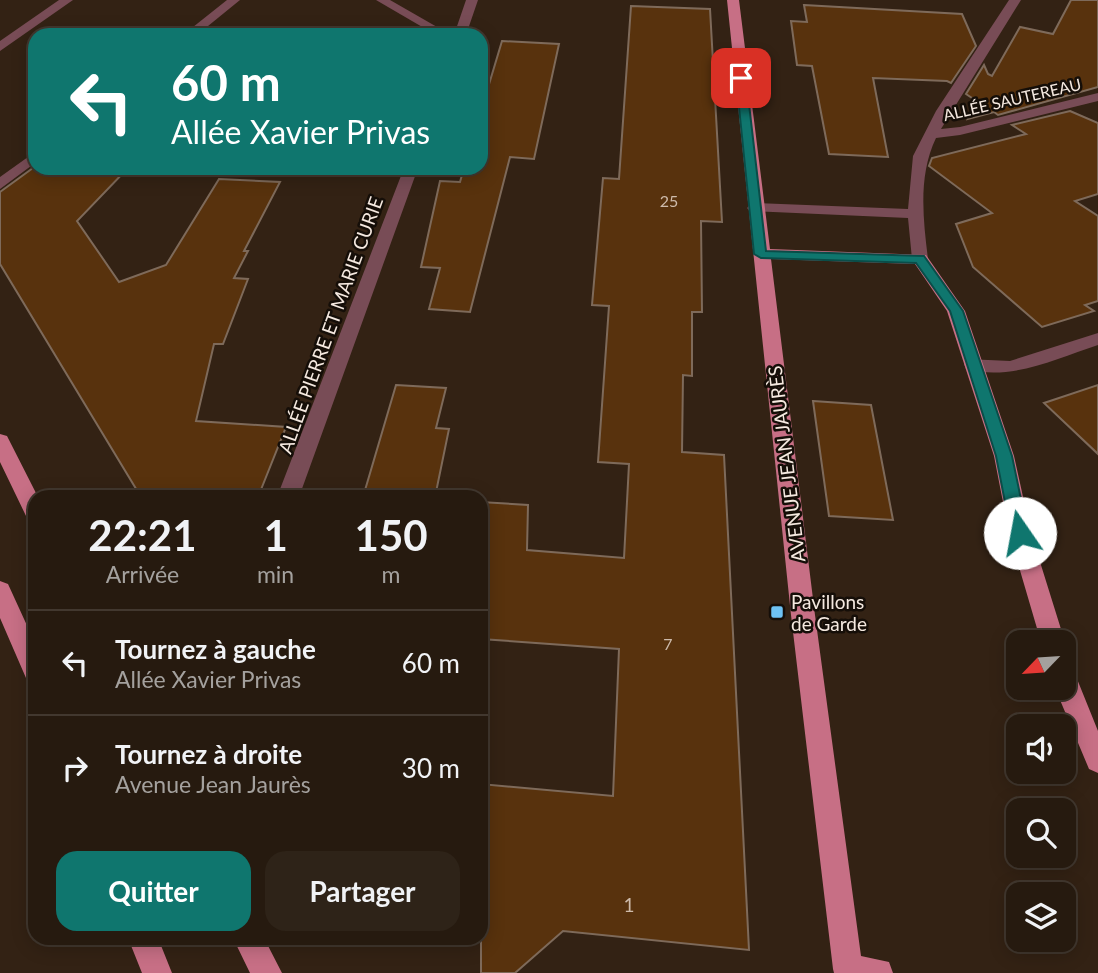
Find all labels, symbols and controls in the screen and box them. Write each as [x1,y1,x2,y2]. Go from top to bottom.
pin [711,48,771,108]
text: 60 m [171,53,281,111]
icon: left [56,56,147,147]
icon: arrive [722,59,760,97]
street label: ALLÉE SAUTEREAU [941,74,1083,124]
text: Allée Xavier Privas [171,112,430,151]
house number: 25 [660,191,678,210]
street label: ALLÉE PIERRE ET MARIE CURIE [273,194,387,456]
street label: AVENUE JEAN JAURÈS [763,364,809,564]
position arrow [983,496,1057,570]
text: 22:21 [88,510,197,560]
text: 1 [263,510,288,560]
text: 150 [355,510,428,560]
text: Arrivée [106,560,179,588]
text: min [257,560,294,588]
text: m [382,560,401,588]
place label: Pavillons de Garde [791,590,867,635]
marker: Pavillons de Garde [769,604,785,620]
north arrow [1006,630,1076,700]
map controls [1006,630,1076,952]
text: Tournez à gauche [115,633,316,665]
house number: 7 [663,634,673,653]
icon: left [56,644,94,682]
text: 60 m [402,647,460,679]
text: Allée Xavier Privas [115,665,301,693]
button: sound [1006,714,1076,784]
text: Tournez à droite [115,738,302,770]
icon: right [56,749,94,787]
text: 30 m [402,752,460,784]
text: Avenue Jean Jaurès [115,770,311,798]
button: search [1006,798,1076,868]
button: Quitter [56,851,251,931]
button: Partager [265,851,460,931]
button: layers [1006,882,1076,952]
house number: 1 [623,893,635,916]

